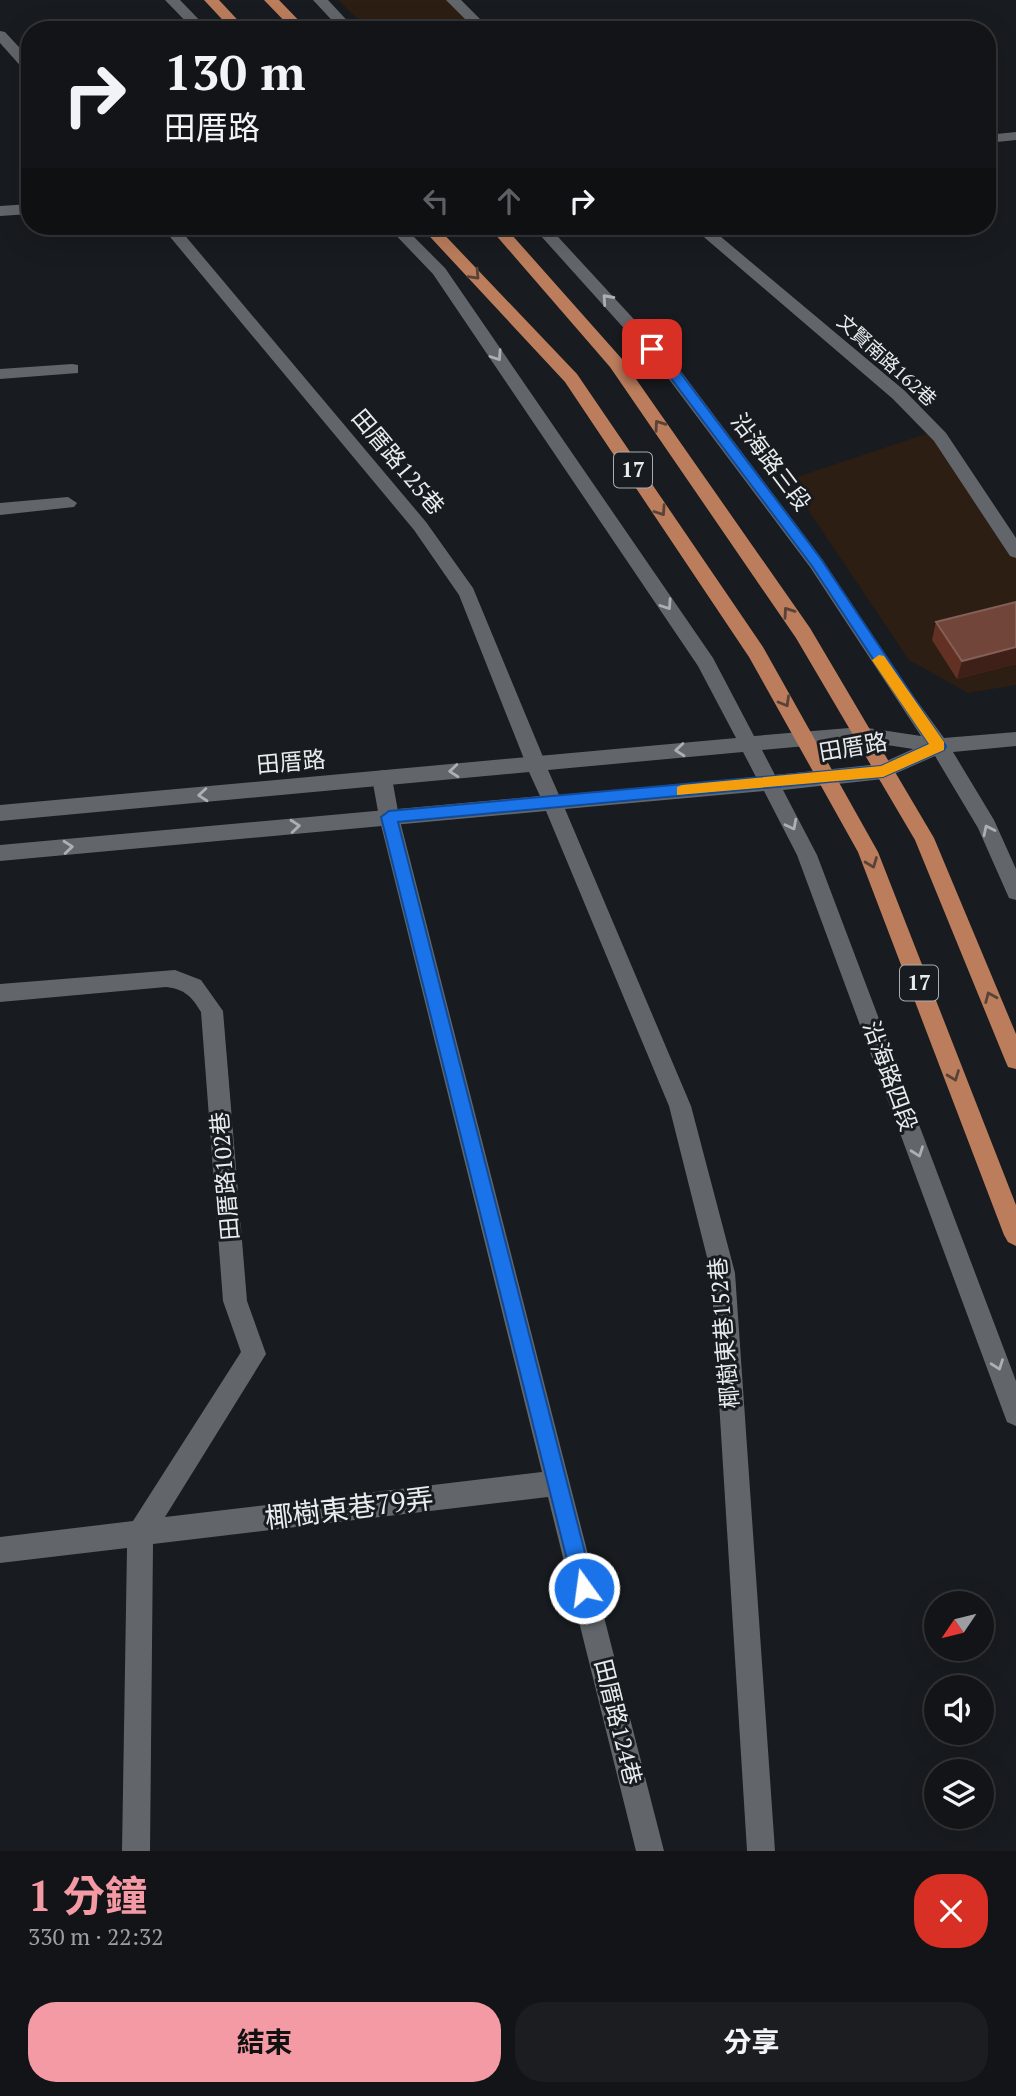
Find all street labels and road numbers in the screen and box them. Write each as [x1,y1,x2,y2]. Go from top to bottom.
street label: 文賢南路162巷 [832,308,942,411]
street label: 田厝路125巷 [345,402,452,521]
street label: 沿海路三段 [724,406,818,517]
road number: 17 [614,452,652,488]
street label: 田厝路 [816,725,890,768]
street label: 田厝路 [255,743,327,780]
road number: 17 [900,965,938,1000]
street label: 沿海路四段 [856,1016,925,1135]
street label: 田厝路102巷 [203,1111,246,1242]
street label: 椰樹東巷152巷 [701,1256,746,1410]
street label: 椰樹東巷79弄 [262,1479,435,1536]
street label: 田厝路124巷 [588,1656,649,1788]

